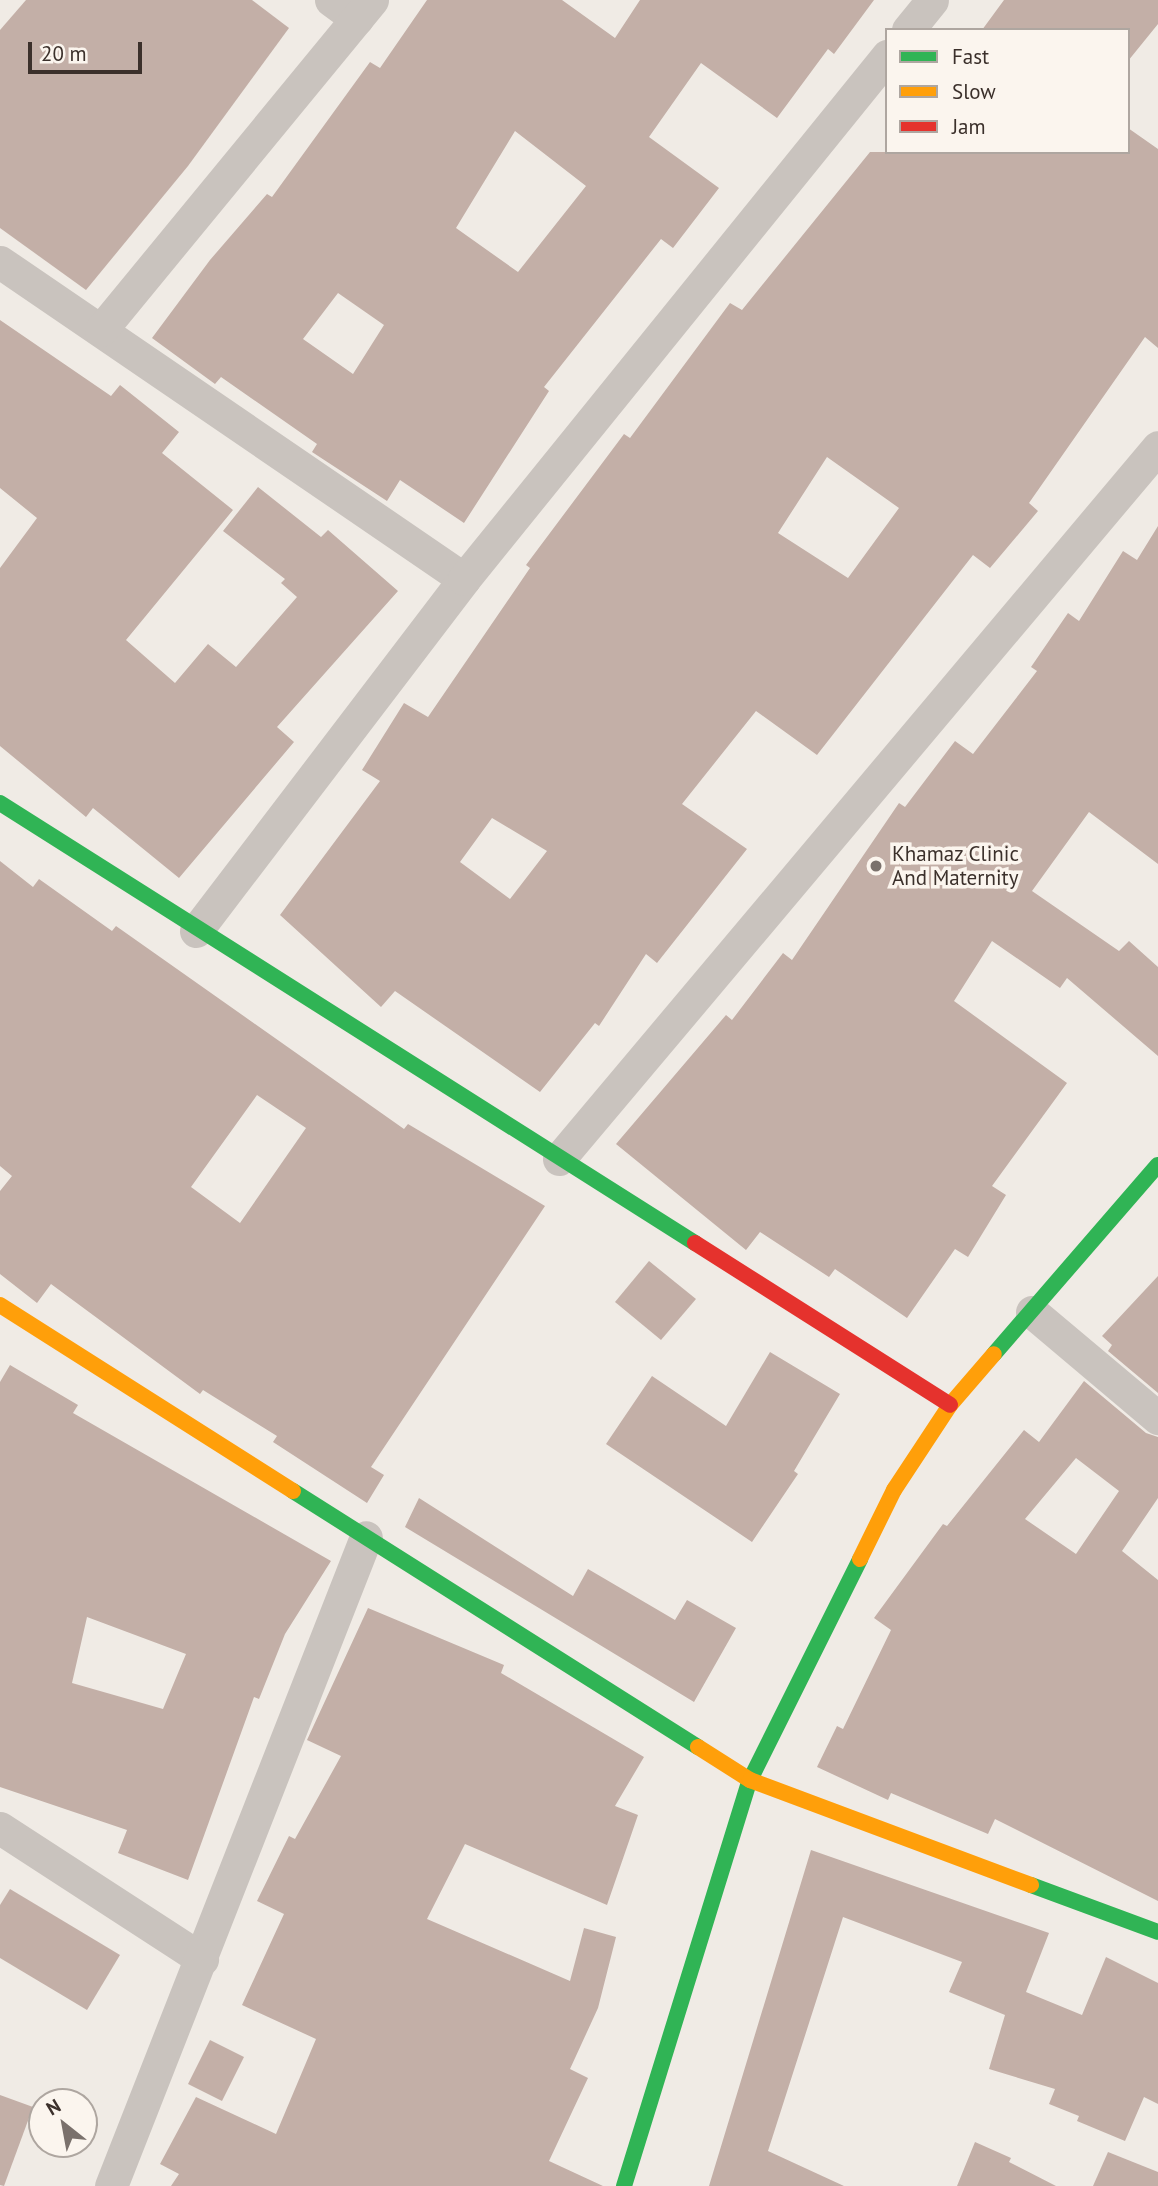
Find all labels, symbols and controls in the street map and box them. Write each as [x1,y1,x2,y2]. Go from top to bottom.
scale bar [32,28,145,72]
legend [885,28,1130,154]
text: 20 m [41,40,87,67]
text: Fast [952,43,989,70]
text: Slow [952,78,996,105]
text: Jam [952,113,986,140]
place label: Khamaz Clinic And Maternity [892,841,1020,891]
marker: Khamaz Clinic And Maternity [866,856,886,876]
north arrow [28,2088,98,2158]
text: N [42,2093,65,2120]

